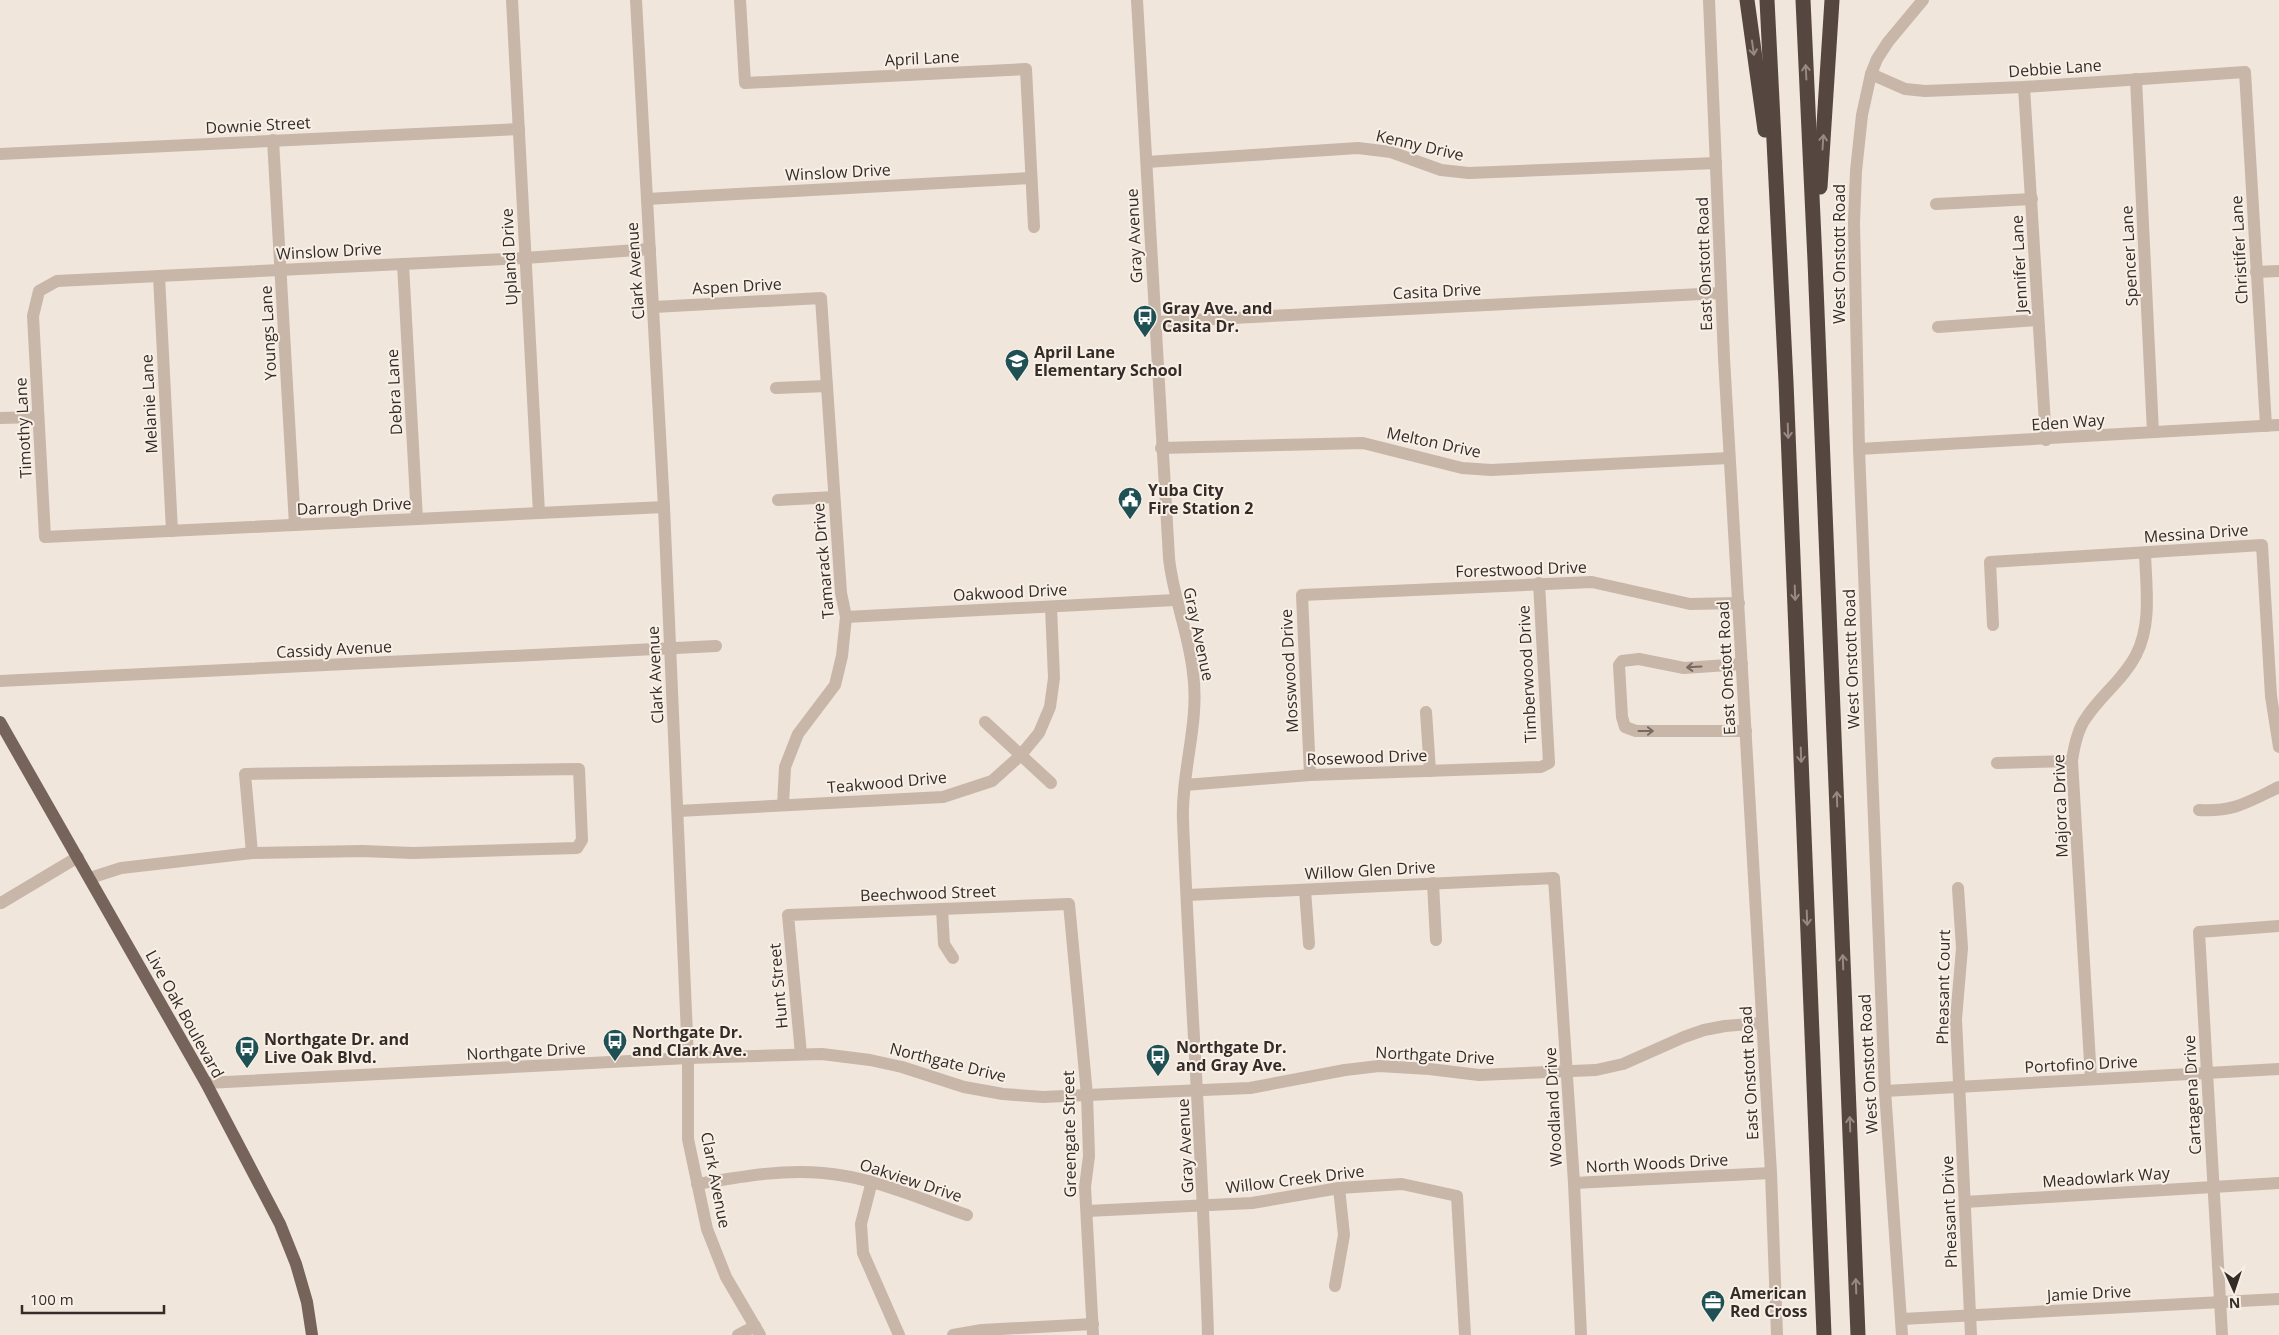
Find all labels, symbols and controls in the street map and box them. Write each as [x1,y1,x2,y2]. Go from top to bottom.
one-way arrow [1749,40,1759,56]
street label: April Lane [884,45,960,71]
street label: Debbie Lane [2008,54,2102,82]
one-way arrow [1801,65,1811,81]
street label: Downie Street [205,111,311,139]
street label: Kenny Drive [1374,124,1466,166]
one-way arrow [1818,135,1827,151]
street label: Winslow Drive [785,158,891,186]
street label: West Onstott Road [1828,184,1850,324]
street label: Gray Avenue [1121,188,1147,284]
street label: Christifer Lane [2225,195,2253,305]
street label: East Onstott Road [1691,197,1717,331]
street label: Spencer Lane [2115,205,2143,307]
street label: Upland Drive [495,208,523,306]
street label: Jennifer Lane [2005,214,2033,316]
street label: Clark Avenue [621,221,649,321]
street label: Winslow Drive [276,237,382,265]
street label: Aspen Drive [692,273,782,299]
street label: Casita Drive [1392,278,1482,304]
street label: Youngs Lane [255,285,281,381]
place label: Gray Ave. and Casita Dr. [1162,297,1272,337]
bus stop icon: Gray Ave. and Casita Dr. [1132,304,1158,338]
place label: April Lane Elementary School [1034,341,1182,381]
street label: Debra Lane [381,348,407,436]
school or university icon: April Lane Elementary School [1004,348,1030,382]
street label: Melanie Lane [135,354,163,454]
street label: Timothy Lane [9,377,37,479]
street label: Eden Way [2031,408,2106,436]
street label: Melton Drive [1385,421,1483,463]
one-way arrow [1783,422,1793,438]
place label: Yuba City Fire Station 2 [1148,479,1254,519]
public building icon: Yuba City Fire Station 2 [1117,486,1143,520]
street label: Darrough Drive [296,492,412,520]
street label: Tamarack Drive [807,502,839,620]
street label: Messina Drive [2143,518,2249,548]
street label: Forestwood Drive [1455,556,1587,582]
street label: Oakwood Drive [952,578,1068,606]
street label: Gray Avenue [1178,585,1220,683]
one-way arrow [1790,585,1799,601]
street label: West Onstott Road [1838,589,1864,729]
street label: East Onstott Road [1712,600,1740,736]
street label: Timberwood Drive [1512,605,1542,743]
street label: Mosswood Drive [1275,608,1303,734]
street label: Clark Avenue [641,626,669,724]
street label: Cassidy Avenue [276,635,392,663]
one-way arrow [1686,663,1702,672]
one-way arrow [1638,726,1654,736]
street label: Rosewood Drive [1306,744,1428,770]
one-way arrow [1796,747,1806,763]
street label: Majorca Drive [2047,754,2073,858]
street label: Teakwood Drive [826,766,948,798]
one-way arrow [1832,791,1841,807]
street label: Willow Glen Drive [1304,856,1436,884]
street label: Beechwood Street [860,880,997,906]
one-way arrow [1803,910,1812,926]
street label: Pheasant Court [1931,929,1955,1045]
street label: Hunt Street [763,942,793,1030]
street label: Live Oak Boulevard [141,946,229,1082]
one-way arrow [1839,954,1848,970]
street label: West Onstott Road [1853,993,1883,1135]
street label: East Onstott Road [1735,1005,1763,1141]
place label: Northgate Dr. and Clark Ave. [632,1021,747,1061]
place label: Northgate Dr. and Live Oak Blvd. [264,1028,409,1068]
bus stop icon: Northgate Dr. and Clark Ave. [602,1028,628,1062]
bus stop icon: Northgate Dr. and Live Oak Blvd. [234,1035,260,1069]
street label: Cartagena Drive [2178,1035,2206,1155]
place label: Northgate Dr. and Gray Ave. [1176,1036,1287,1076]
street label: Northgate Drive [466,1037,586,1065]
street label: Northgate Drive [887,1037,1009,1087]
street label: Northgate Drive [1375,1041,1495,1069]
bus stop icon: Northgate Dr. and Gray Ave. [1145,1043,1171,1077]
street label: Woodland Drive [1539,1047,1567,1167]
street label: Portofino Drive [2024,1050,2138,1078]
street label: Greengate Street [1057,1070,1081,1198]
street label: Gray Avenue [1172,1098,1198,1194]
one-way arrow [1845,1116,1855,1132]
street label: Clark Avenue [696,1130,736,1230]
street label: North Woods Drive [1585,1148,1729,1178]
street label: Oakview Drive [857,1153,965,1207]
street label: Pheasant Drive [1936,1155,1962,1269]
street label: Willow Creek Drive [1224,1160,1366,1198]
street label: Meadowlark Way [2041,1162,2171,1192]
north arrow [2209,1265,2259,1315]
one-way arrow [1852,1279,1861,1295]
street label: Jamie Drive [2044,1280,2132,1306]
scale bar [22,1282,165,1314]
place label: American Red Cross [1730,1282,1808,1322]
text: 100 m [30,1289,74,1309]
office icon: American Red Cross [1700,1289,1726,1323]
text: N [2229,1294,2241,1313]

